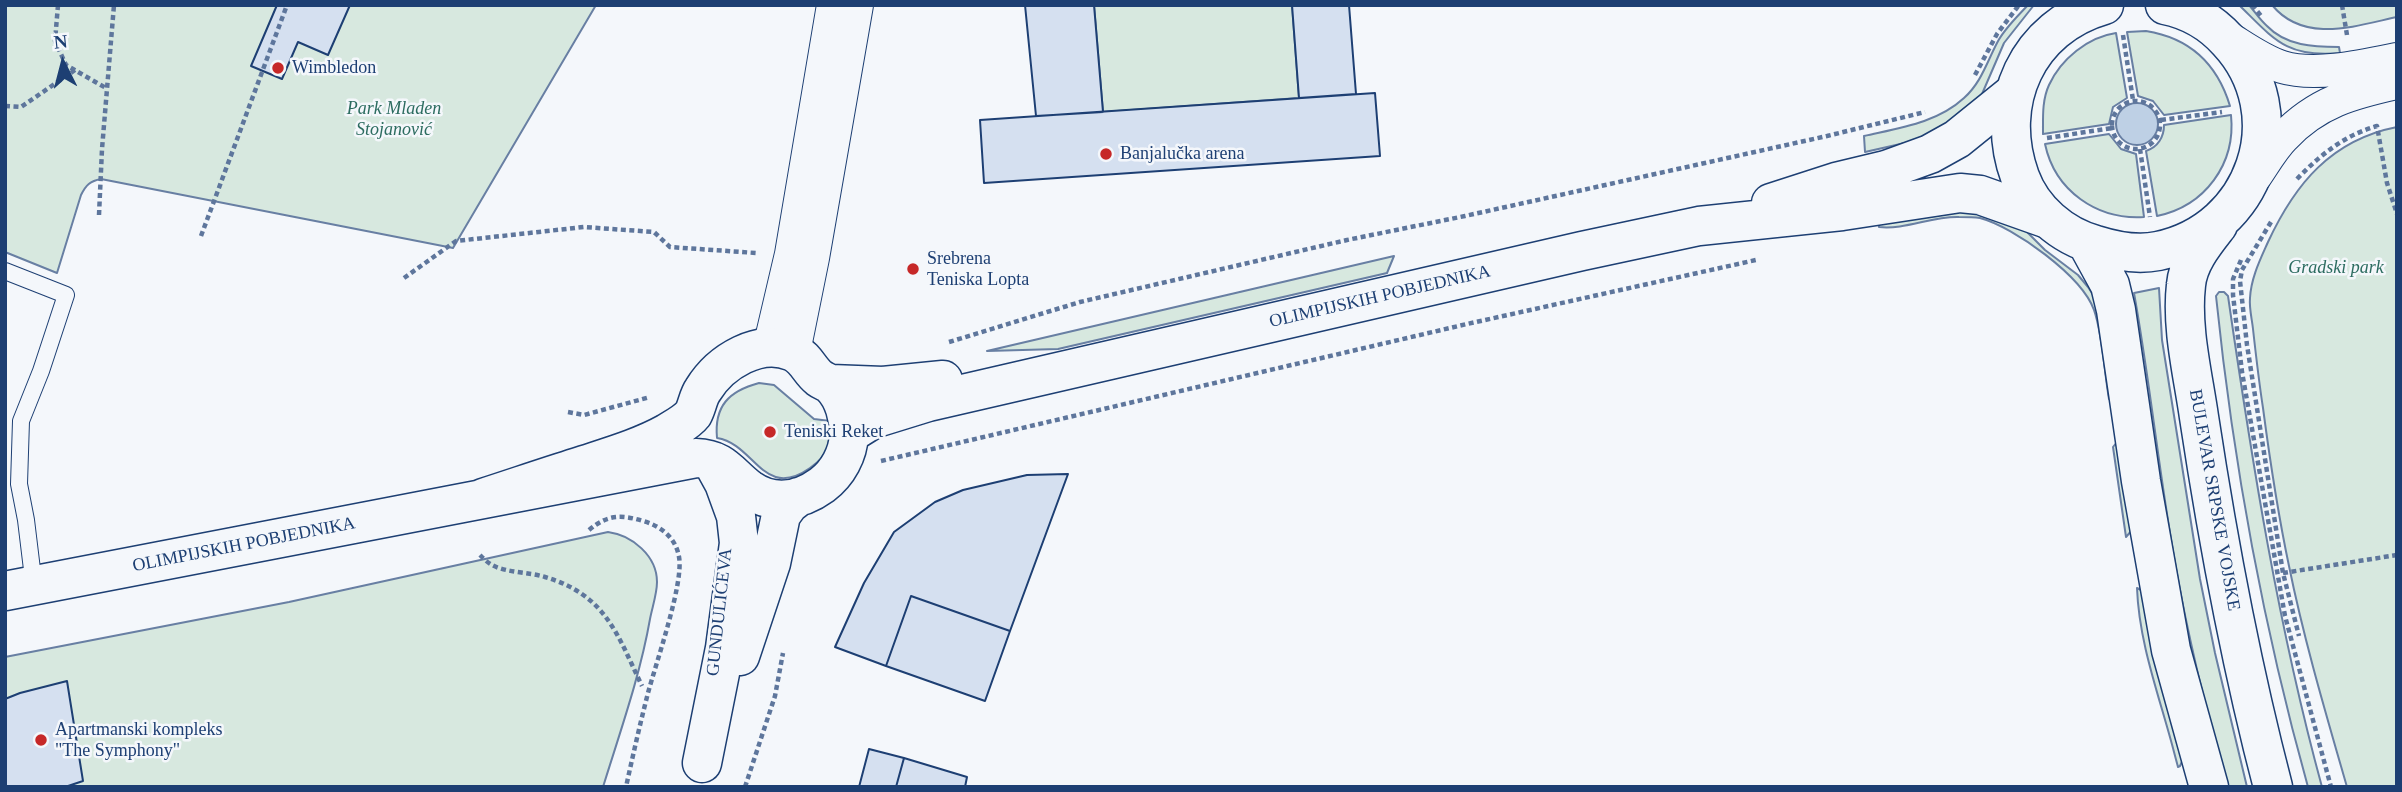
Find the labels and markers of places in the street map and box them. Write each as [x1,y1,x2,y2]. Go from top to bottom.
place label: Wimbledon [292,57,376,79]
marker: Wimbledon [270,60,286,76]
place label: Banjalučka arena [1120,143,1244,165]
marker: Banjalučka arena [1098,146,1114,162]
place label: Srebrena Teniska Lopta [927,248,1029,290]
marker: Srebrena Teniska Lopta [905,261,921,277]
place label: Teniski Reket [784,421,883,443]
marker: Teniski Reket [762,424,778,440]
place label: Apartmanski kompleks "The Symphony" [55,719,222,762]
marker: Apartmanski kompleks "The Symphony" [33,732,49,748]

